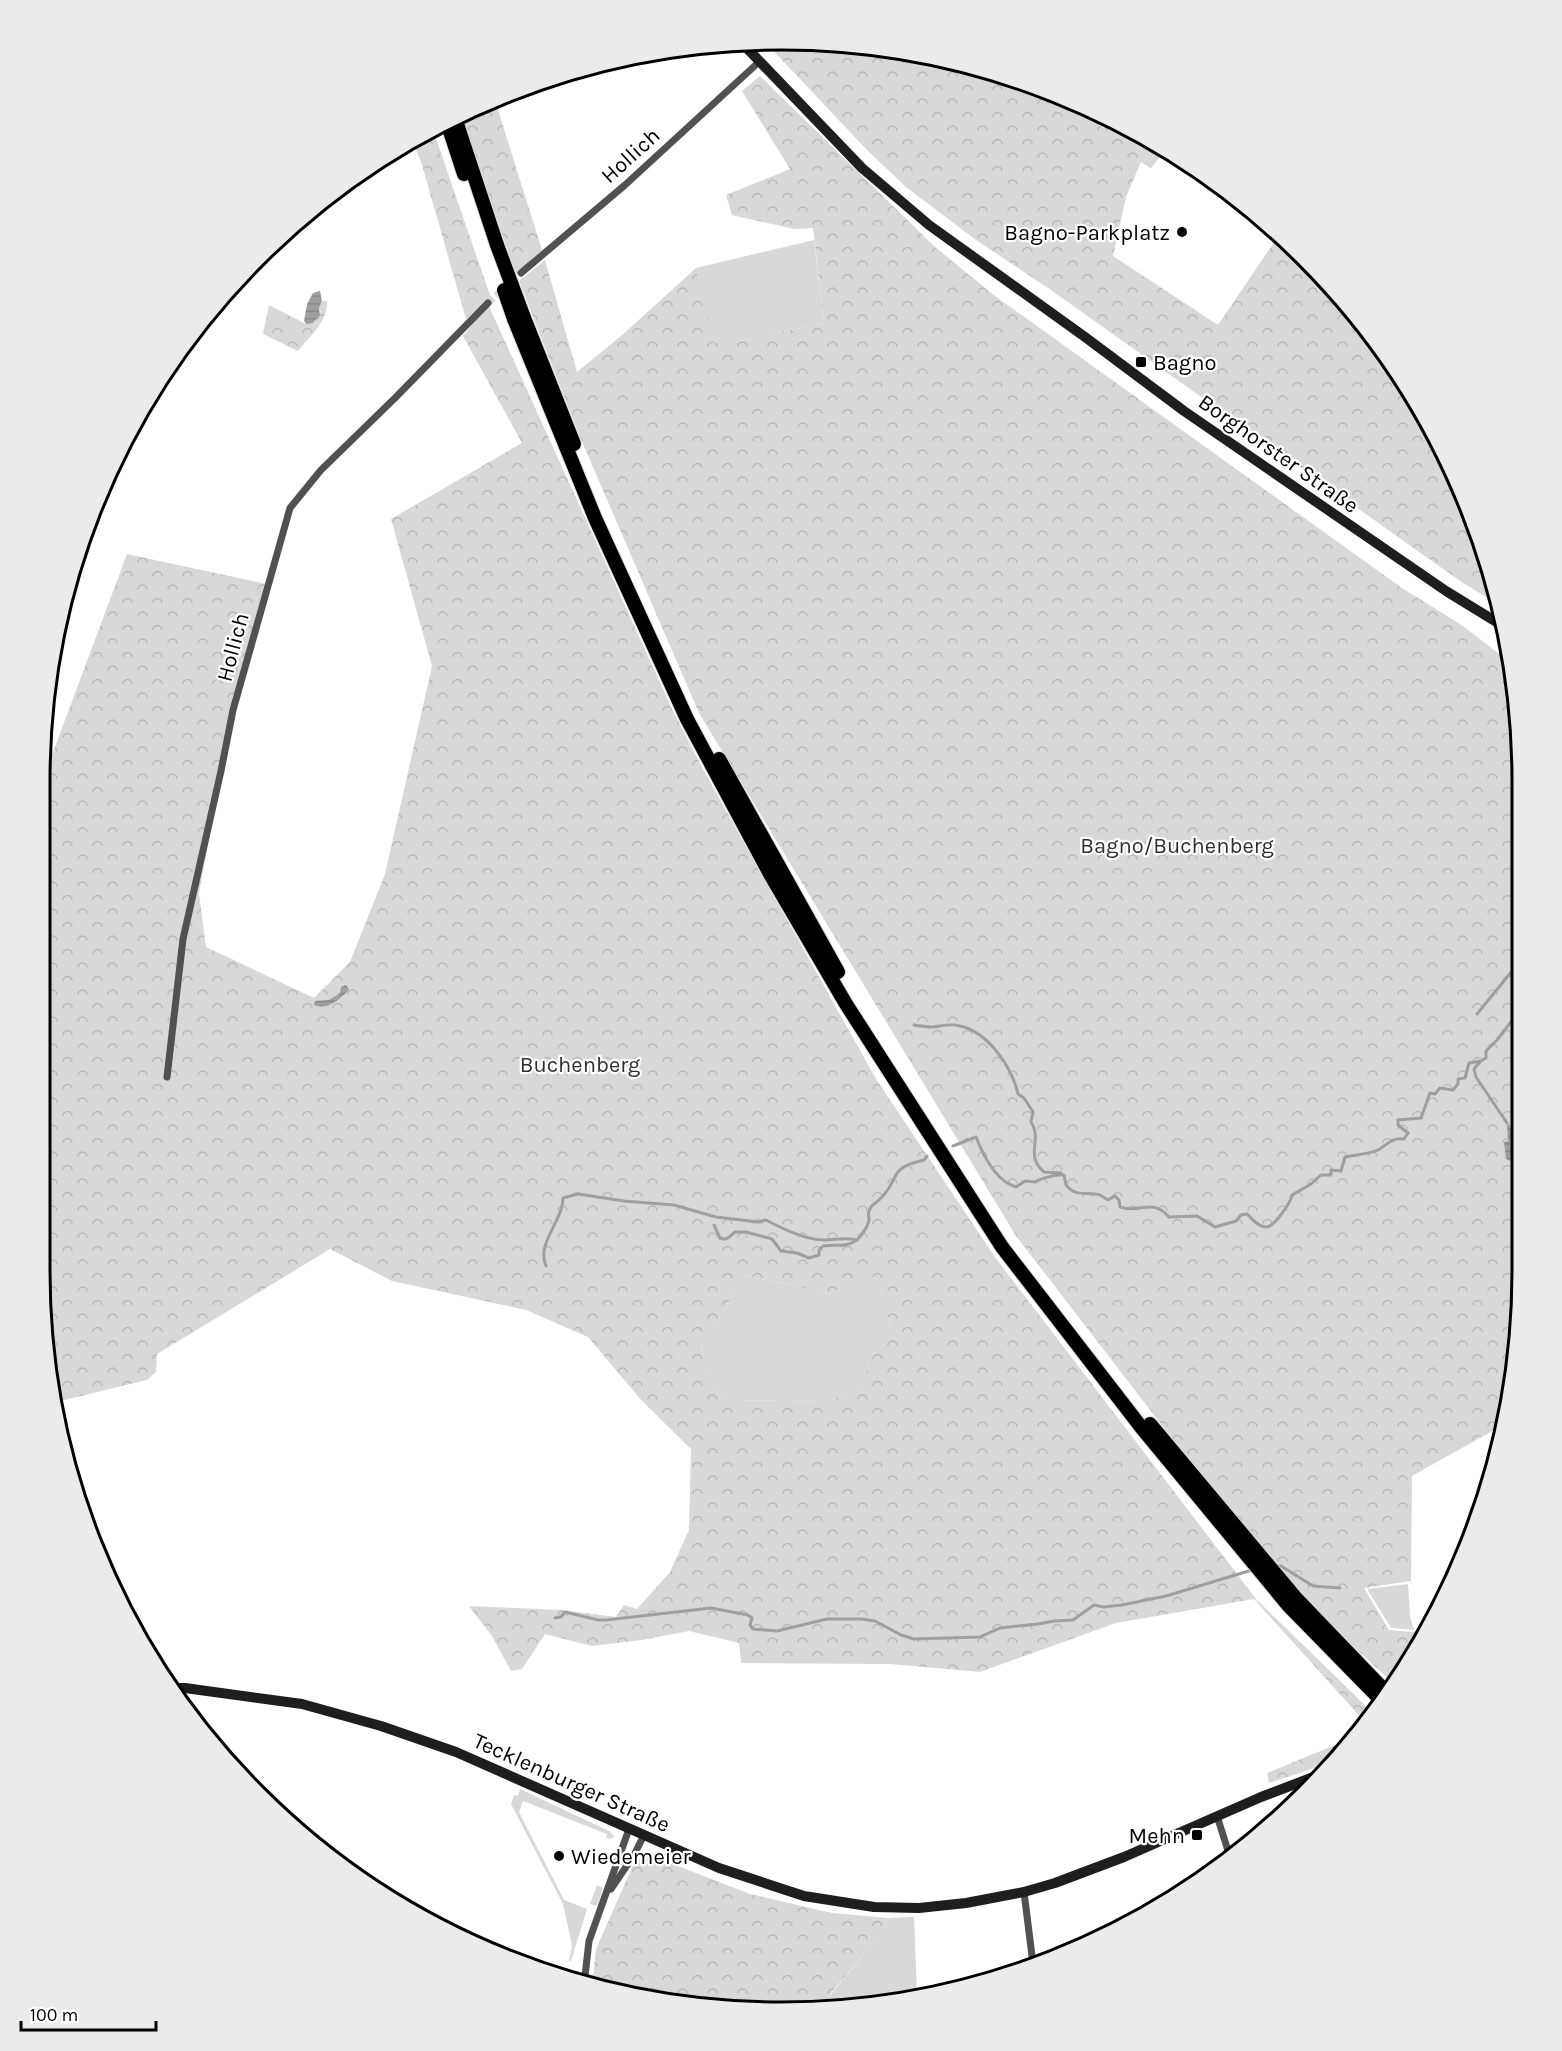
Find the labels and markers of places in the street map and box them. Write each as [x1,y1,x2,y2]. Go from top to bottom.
place label: Bagno-Parkplatz [1004,220,1170,246]
marker: Bagno-Parkplatz [1175,225,1189,239]
place label: Bagno [1153,350,1217,376]
marker: Bagno [1134,355,1148,369]
place label: Mehn [1129,1823,1185,1849]
marker: Mehn [1190,1828,1204,1842]
place label: Wiedemeier [571,1844,691,1870]
marker: Wiedemeier [552,1849,566,1863]

